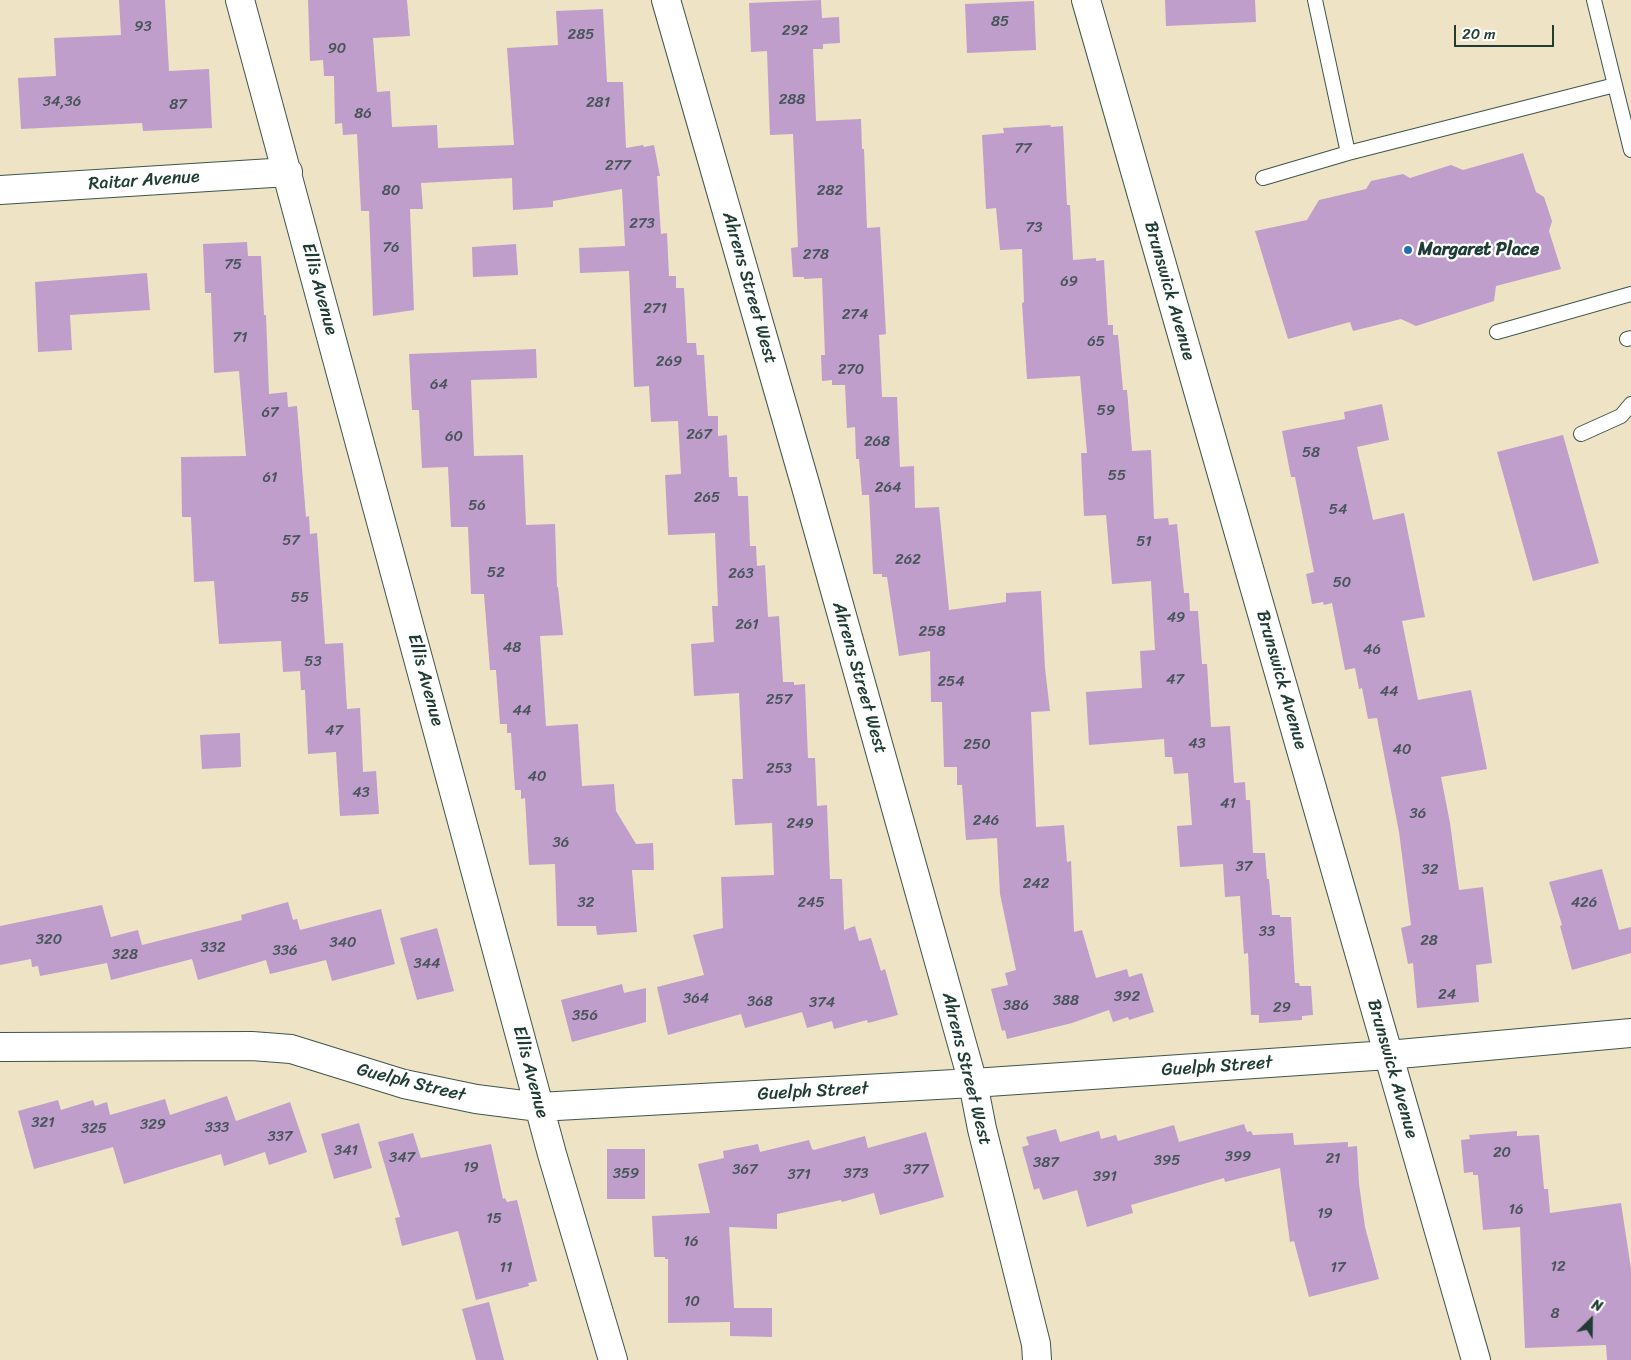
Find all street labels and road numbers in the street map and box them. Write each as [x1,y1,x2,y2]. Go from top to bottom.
street label: Raitar Avenue [88,166,200,196]
street label: Ahrens Street West [717,210,781,366]
street label: Brunswick Avenue [1139,219,1199,363]
street label: Ellis Avenue [296,240,342,338]
street label: Ahrens Street West [827,600,891,756]
street label: Brunswick Avenue [1251,608,1311,752]
street label: Ellis Avenue [402,631,448,729]
street label: Ahrens Street West [937,990,995,1148]
street label: Brunswick Avenue [1362,997,1422,1141]
street label: Ellis Avenue [507,1023,553,1121]
street label: Guelph Street [1161,1052,1273,1082]
street label: Guelph Street [354,1059,468,1107]
street label: Guelph Street [757,1078,869,1106]

